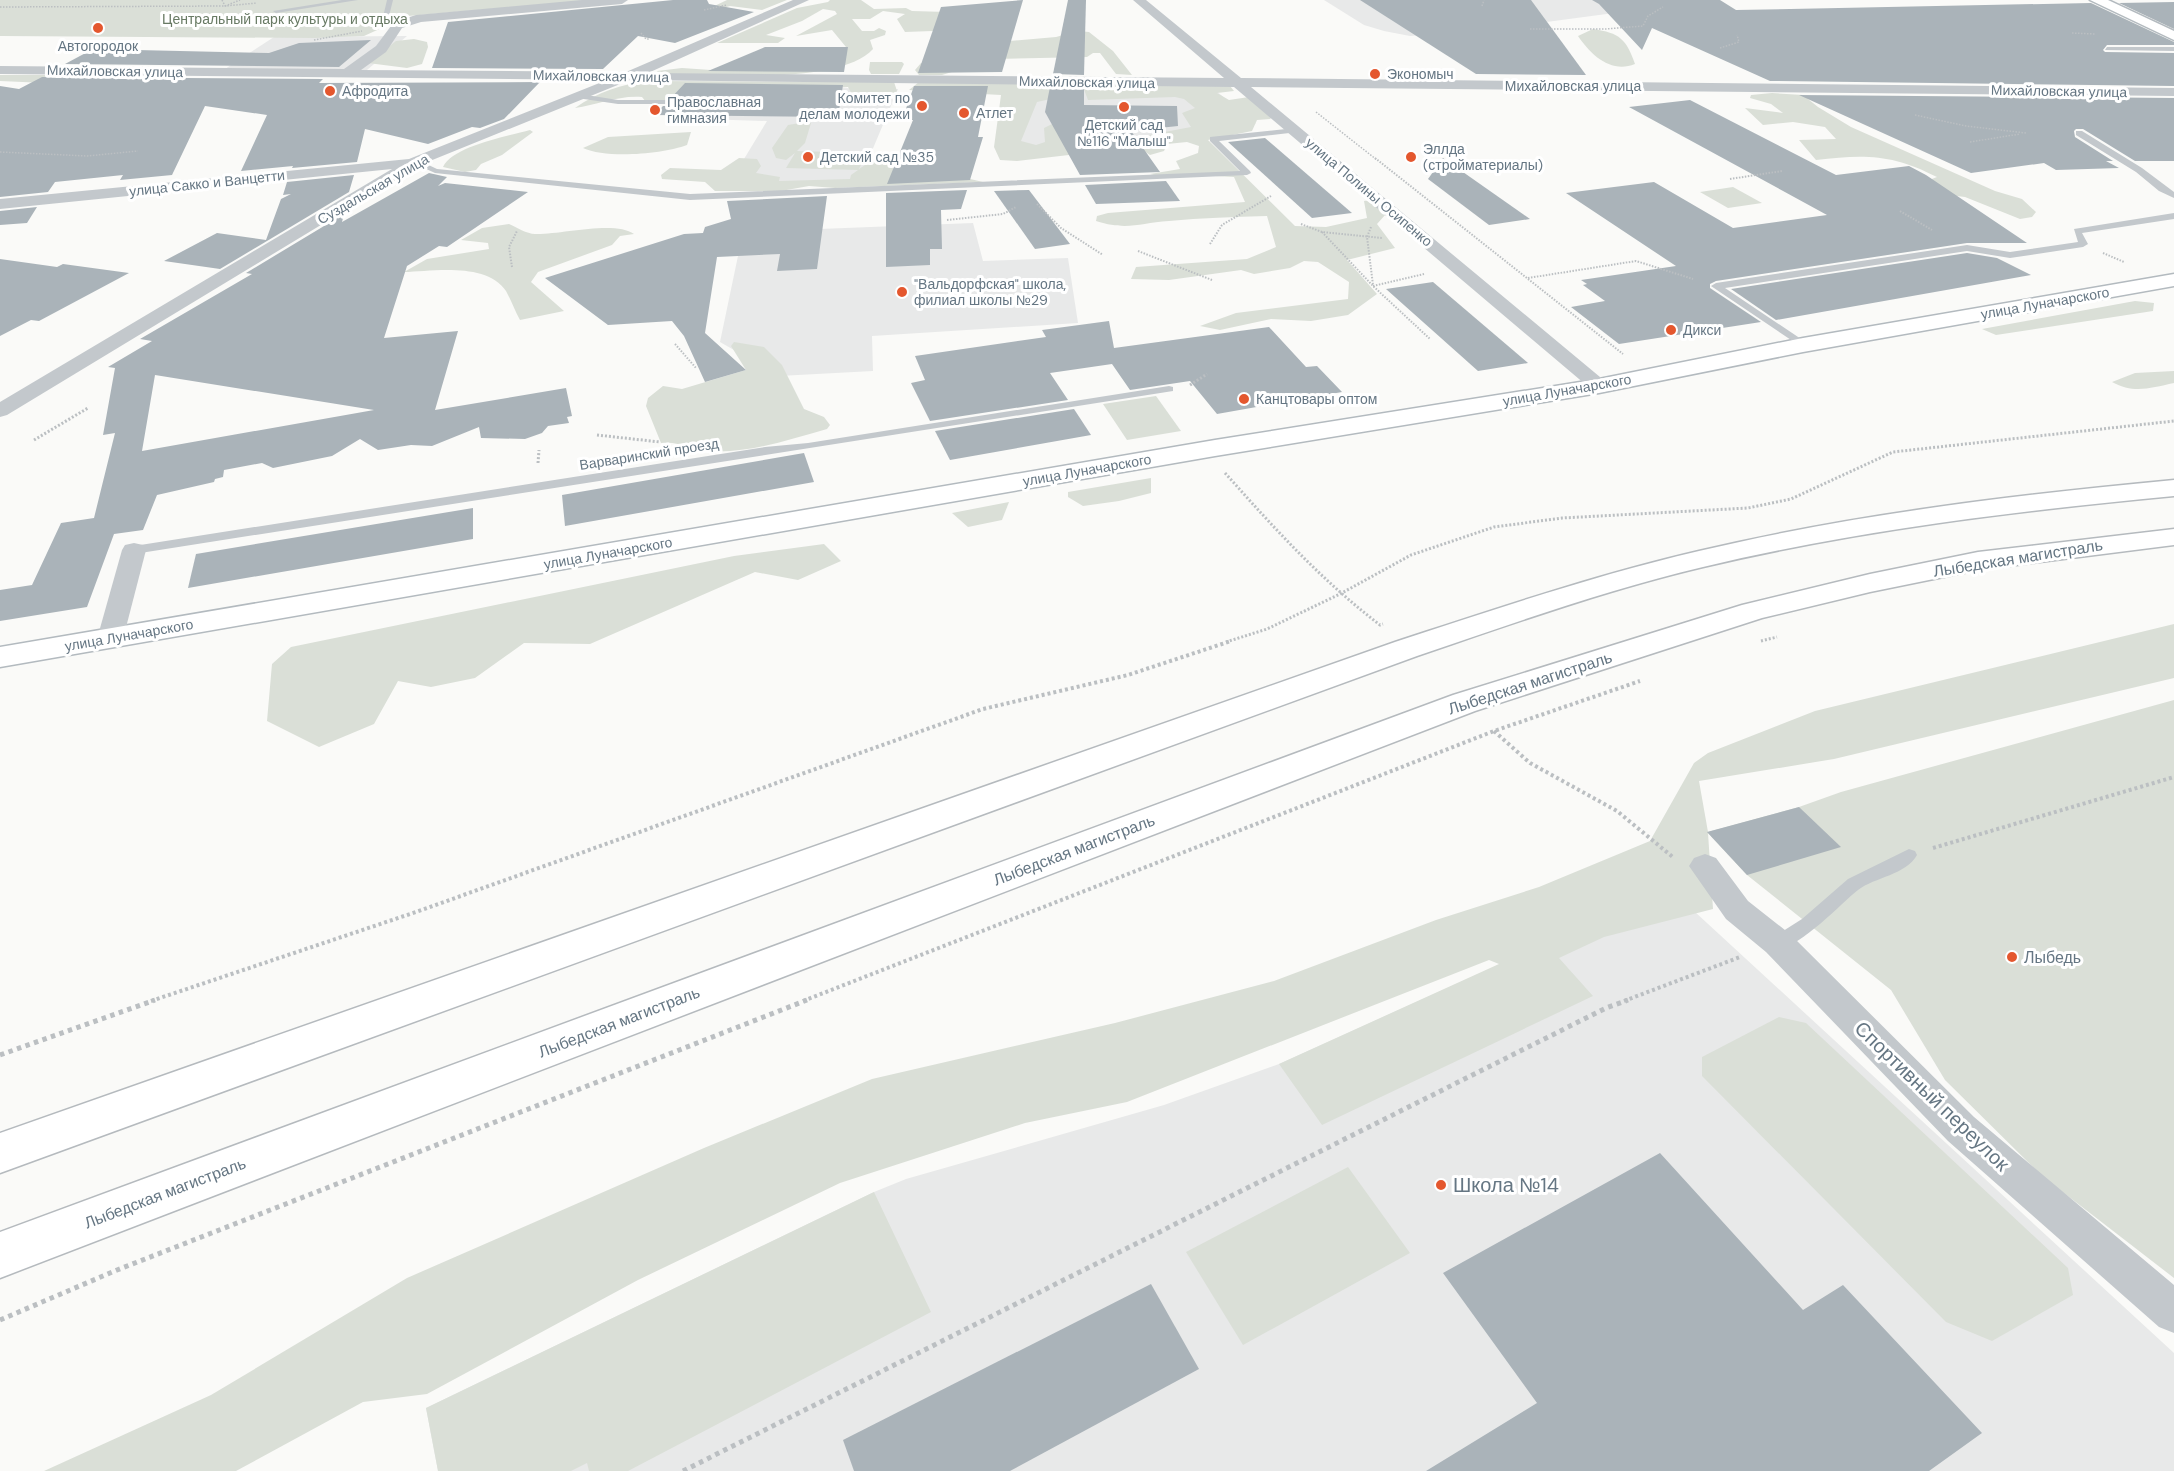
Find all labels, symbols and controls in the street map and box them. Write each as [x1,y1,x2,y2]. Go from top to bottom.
park label: Центральный парк культуры и отдыха [162,10,408,28]
marker: Автогородок [91,21,105,35]
place label: Автогородок [58,37,139,55]
street label: Михайловская улица [47,61,184,81]
place label: Экономыч [1387,65,1454,83]
street label: Михайловская улица [533,66,670,86]
marker: Экономыч [1368,67,1382,81]
street label: Михайловская улица [1019,72,1156,92]
street label: Михайловская улица [1505,77,1641,95]
street label: Михайловская улица [1991,81,2128,101]
place label: Афродита [342,82,409,100]
marker: Афродита [323,84,337,98]
place label: Комитет по делам молодежи [799,89,910,123]
place label: Православная гимназия [667,93,761,127]
marker: Комитет по делам молодежи [915,99,929,113]
marker: Детский сад №116 "Малыш" [1117,100,1131,114]
marker: Православная гимназия [648,103,662,117]
place label: Атлет [976,104,1014,122]
marker: Атлет [957,106,971,120]
place label: Детский сад №116 "Малыш" [1077,116,1171,150]
street label: улица Полины Осипенко [1302,134,1436,250]
place label: Эллда (стройматериалы) [1423,140,1543,174]
place label: Детский сад №35 [820,148,934,166]
street label: Суздальская улица [314,150,432,228]
marker: Детский сад №35 [801,150,815,164]
marker: Эллда (стройматериалы) [1404,150,1418,164]
street label: улица Сакко и Ванцетти [128,166,286,200]
place label: "Вальдорфская" школа, филиал школы №29 [914,275,1066,309]
street label: улица Луначарского [1979,283,2111,323]
marker: "Вальдорфская" школа, филиал школы №29 [895,285,909,299]
place label: Дикси [1683,321,1721,339]
marker: Дикси [1664,323,1678,337]
street label: улица Луначарского [1501,370,1633,410]
place label: Канцтовары оптом [1256,390,1377,408]
marker: Канцтовары оптом [1237,392,1251,406]
street label: Варваринский проезд [578,434,720,474]
street label: улица Луначарского [1021,450,1153,490]
street label: улица Луначарского [542,533,674,573]
street label: Лыбедская магистраль [1932,534,2104,582]
street label: улица Луначарского [63,615,195,655]
street label: Лыбедская магистраль [1445,647,1615,719]
street label: Лыбедская магистраль [990,809,1158,891]
place label: Лыбедь [2024,947,2081,968]
marker: Лыбедь [2005,950,2019,964]
street label: Лыбедская магистраль [535,981,703,1063]
street label: Спортивный переулок [1849,1015,2015,1177]
street label: Лыбедская магистраль [81,1152,249,1234]
place label: Школа №14 [1453,1172,1559,1198]
marker: Школа №14 [1434,1178,1448,1192]

